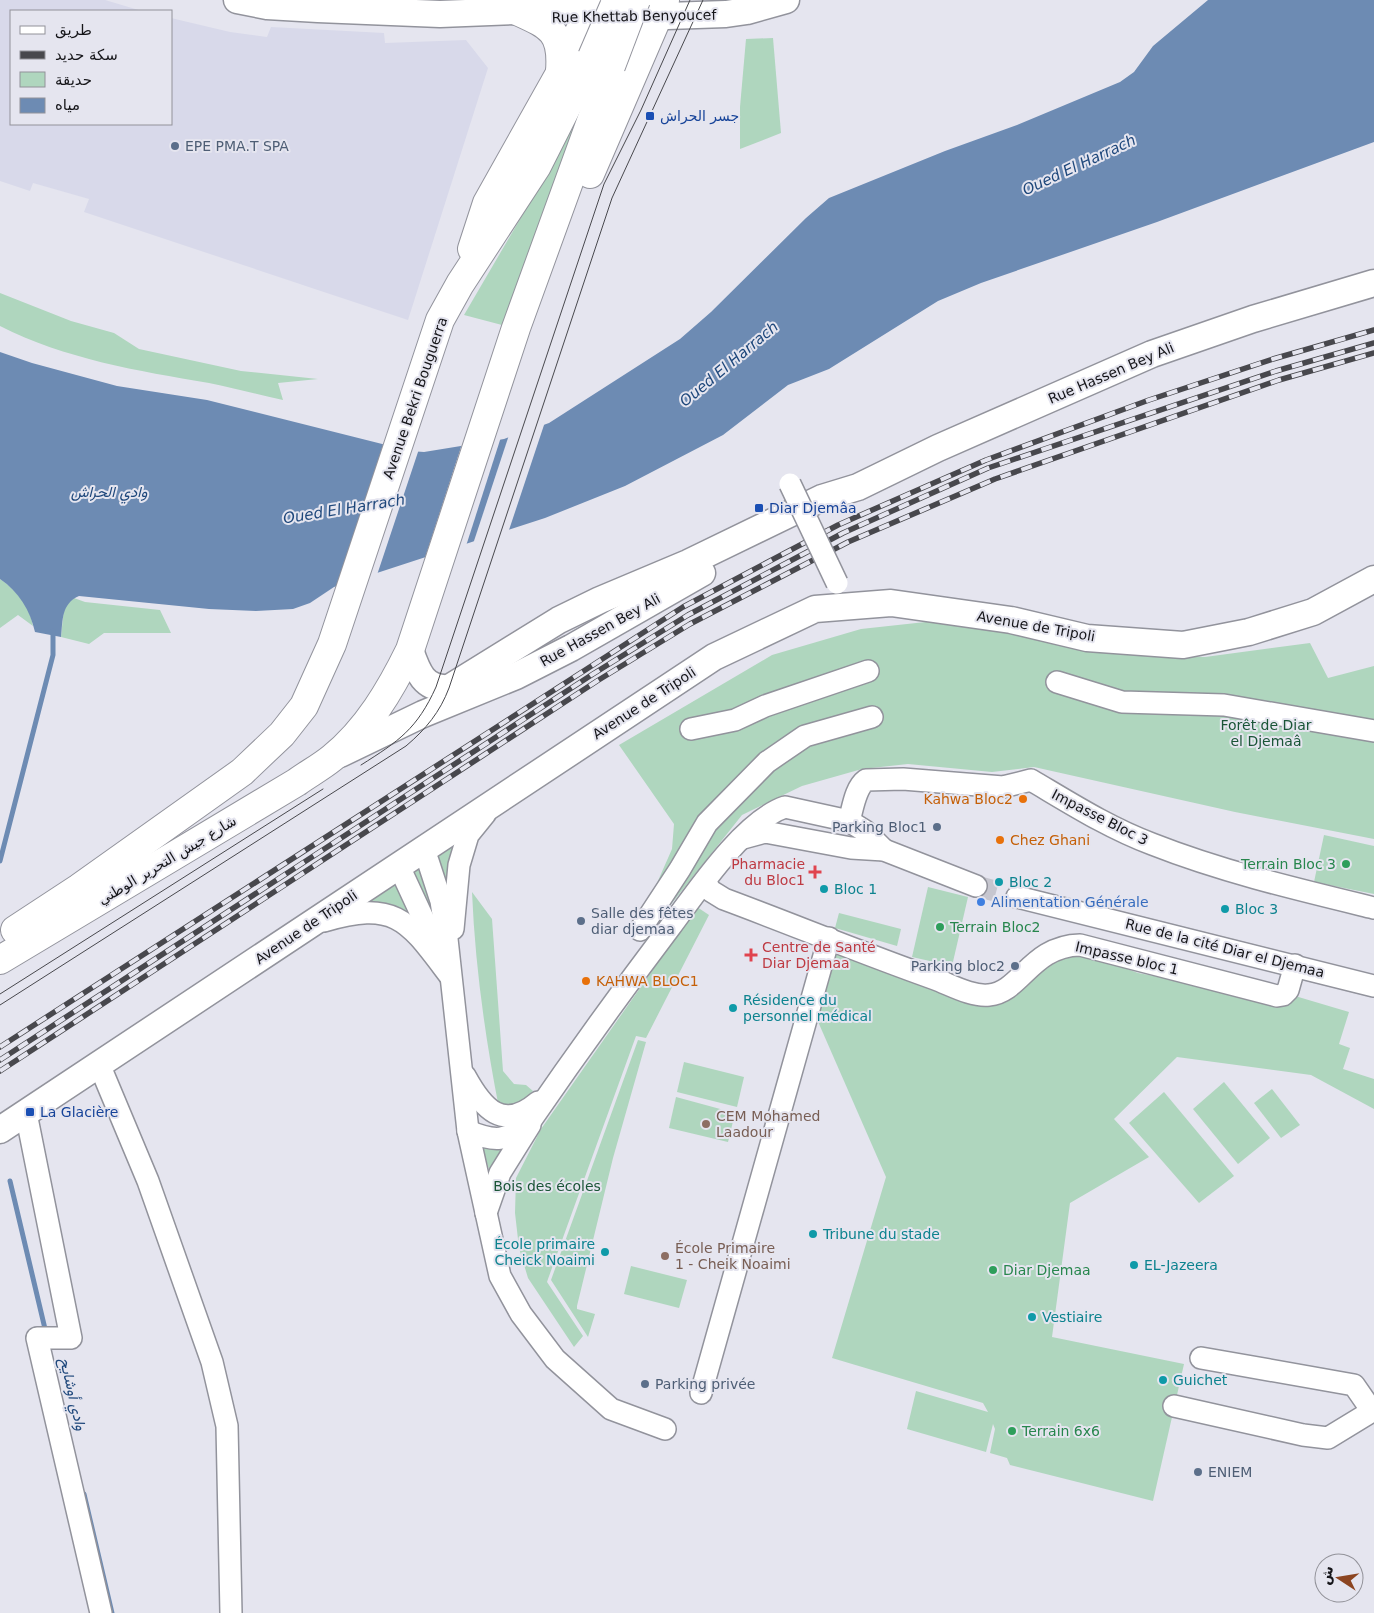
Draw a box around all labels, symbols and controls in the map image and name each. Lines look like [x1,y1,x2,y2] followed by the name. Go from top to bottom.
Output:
[552,7,718,25] street label: Rue Khettab Benyoucef
[10,10,172,125] legend
[55,21,92,39] text: طريق
[55,46,118,64] text: سكة حديد
[55,71,92,89] text: حديقة
[55,96,80,114] text: مياه
[660,108,739,125] place label: جسر الحراش
[644,110,656,122] marker: جسر الحراش
[1019,131,1139,199] water label: Oued El Harrach
[185,138,289,154] place label: EPE PMA.T SPA
[169,140,181,152] marker: EPE PMA.T SPA
[380,315,450,481] street label: Avenue Bekri Bouguerra
[676,318,782,410] water label: Oued El Harrach
[1046,339,1176,407] street label: Rue Hassen Bey Ali
[71,483,148,504] water label: وادي الحراش
[282,490,406,528] water label: Oued El Harrach
[769,500,857,516] place label: Diar Djemâa
[753,502,765,514] marker: Diar Djemâa
[537,590,663,670] street label: Rue Hassen Bey Ali
[976,608,1096,644] street label: Avenue de Tripoli
[589,664,699,742] street label: Avenue de Tripoli
[1220,717,1312,749] park label: Forêt de Diar el Djemaâ
[1049,786,1151,848] street label: Impasse Bloc 3
[923,791,1013,807] place label: Kahwa Bloc2
[1017,793,1029,805] marker: Kahwa Bloc2
[95,812,240,908] street label: شارع جيش التحرير الوطني
[832,819,927,835] place label: Parking Bloc1
[931,821,943,833] marker: Parking Bloc1
[1010,832,1090,848] place label: Chez Ghani
[994,834,1006,846] marker: Chez Ghani
[731,856,805,888] place label: Pharmacie du Bloc1
[1240,856,1336,872] place label: Terrain Bloc 3
[1340,858,1352,870] marker: Terrain Bloc 3
[809,866,821,878] marker: Pharmacie du Bloc1
[1009,874,1052,890] place label: Bloc 2
[993,876,1005,888] marker: Bloc 2
[834,881,877,897] place label: Bloc 1
[818,883,830,895] marker: Bloc 1
[252,887,360,967] street label: Avenue de Tripoli
[991,894,1149,910] place label: Alimentation Générale
[975,896,987,908] marker: Alimentation Générale
[1235,901,1278,917] place label: Bloc 3
[1219,903,1231,915] marker: Bloc 3
[591,905,694,937] place label: Salle des fêtes diar djemaa
[575,915,587,927] marker: Salle des fêtes diar djemaa
[1124,915,1326,981] street label: Rue de la cité Diar el Djemaa
[949,919,1041,935] place label: Terrain Bloc2
[934,921,946,933] marker: Terrain Bloc2
[1074,938,1180,978] street label: Impasse bloc 1
[762,939,876,971] place label: Centre de Santé Diar Djemaa
[744,948,758,962] marker: Centre de Santé Diar Djemaa
[911,958,1005,974] place label: Parking bloc2
[1009,960,1021,972] marker: Parking bloc2
[596,973,699,989] place label: KAHWA BLOC1
[580,975,592,987] marker: KAHWA BLOC1
[743,992,872,1024] place label: Résidence du personnel médical
[727,1002,739,1014] marker: Résidence du personnel médical
[40,1104,118,1120] place label: La Glacière
[24,1106,36,1118] marker: La Glacière
[716,1108,820,1140] place label: CEM Mohamed Laadour
[700,1118,712,1130] marker: CEM Mohamed Laadour
[493,1178,601,1194] park label: Bois des écoles
[822,1226,940,1242] place label: Tribune du stade
[807,1228,819,1240] marker: Tribune du stade
[494,1236,595,1268] place label: École primaire Cheick Noaimi
[675,1240,791,1272] place label: École Primaire 1 - Cheik Noaimi
[599,1246,611,1258] marker: École primaire Cheick Noaimi
[659,1250,671,1262] marker: École Primaire 1 - Cheik Noaimi
[1144,1257,1218,1273] place label: EL-Jazeera
[1128,1259,1140,1271] marker: EL-Jazeera
[1003,1262,1091,1278] place label: Diar Djemaa
[987,1264,999,1276] marker: Diar Djemaa
[1042,1309,1102,1325] place label: Vestiaire
[1026,1311,1038,1323] marker: Vestiaire
[53,1356,90,1433] water label: وادي أوشايح
[1173,1372,1228,1388] place label: Guichet
[1157,1374,1169,1386] marker: Guichet
[655,1376,755,1392] place label: Parking privée
[639,1378,651,1390] marker: Parking privée
[1021,1423,1100,1439] place label: Terrain 6x6
[1006,1425,1018,1437] marker: Terrain 6x6
[1208,1464,1252,1480] place label: ENIEM
[1192,1466,1204,1478] marker: ENIEM
[1314,1553,1364,1603] north arrow
[1316,1564,1336,1586] text: ش

